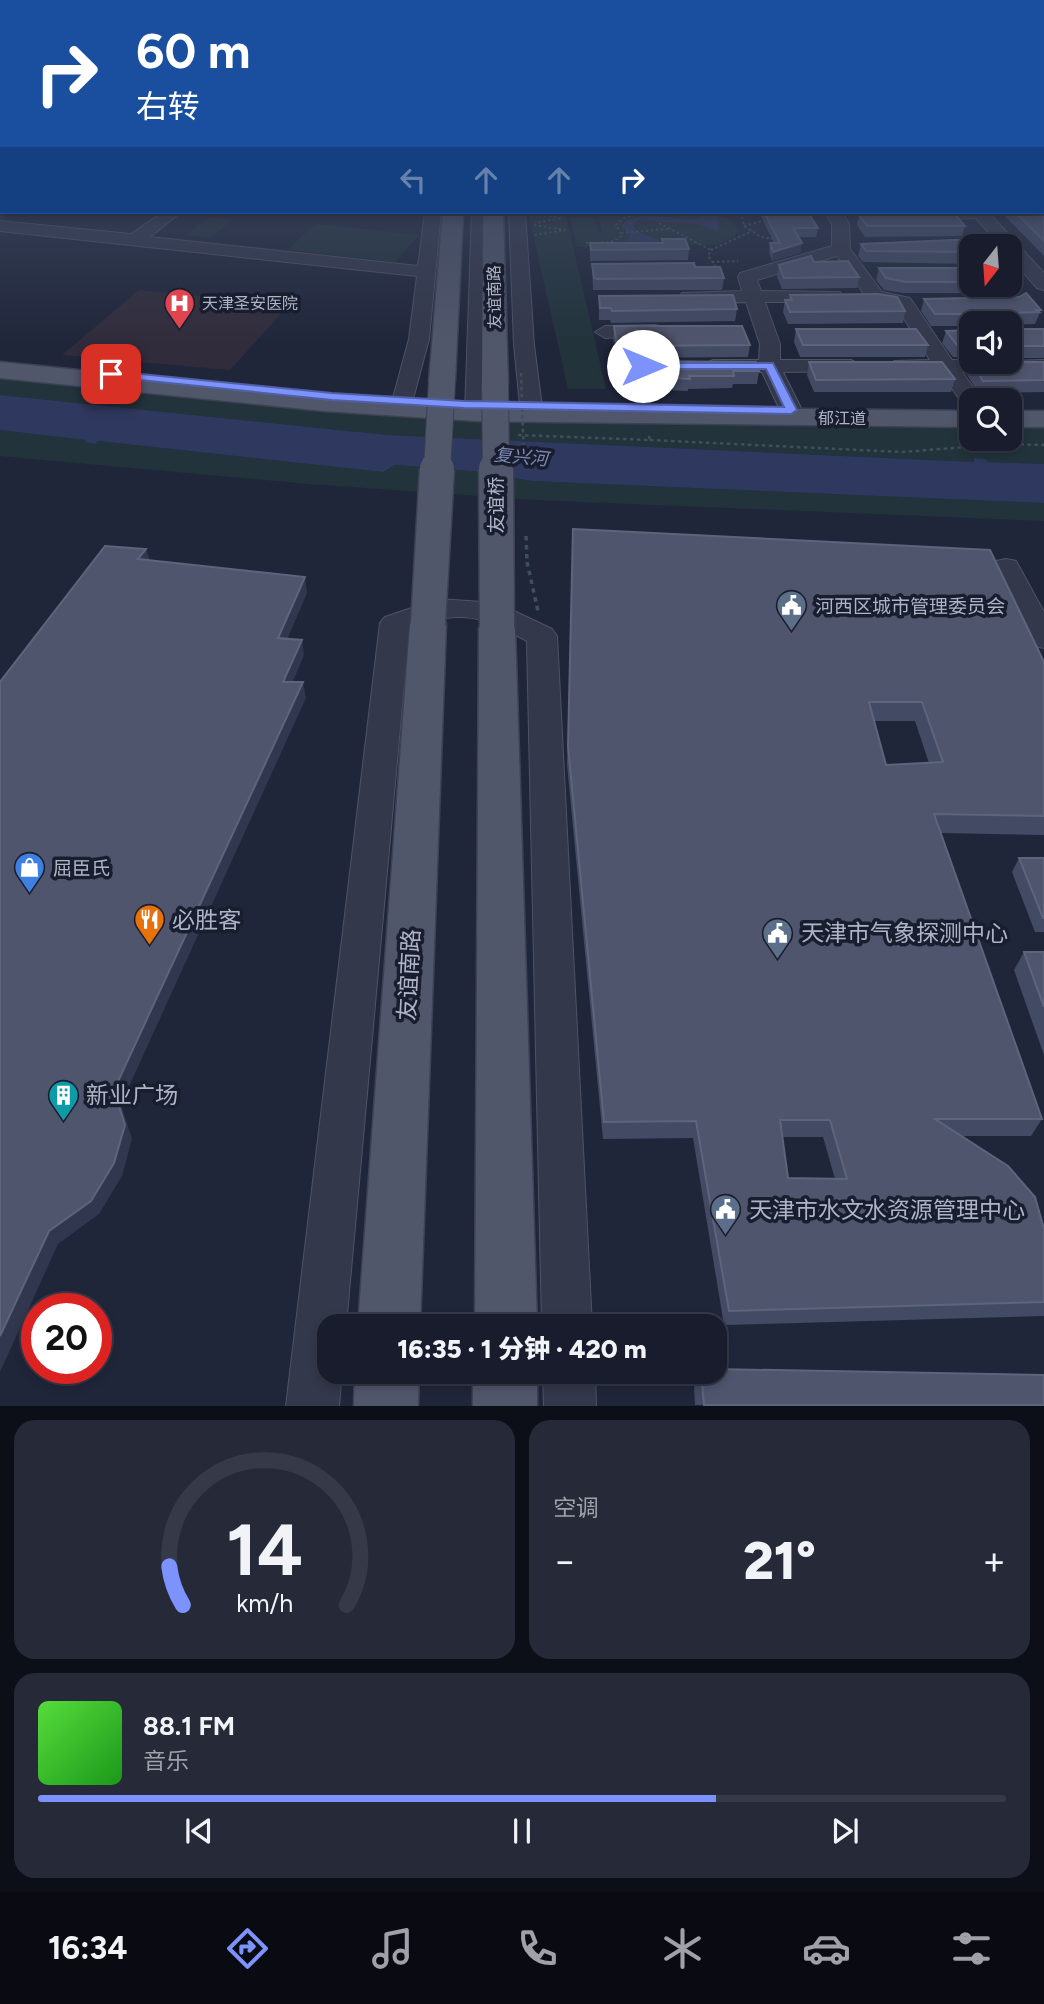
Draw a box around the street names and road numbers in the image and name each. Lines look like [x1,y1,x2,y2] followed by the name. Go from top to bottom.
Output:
[484,265,505,329] street label: 友谊南路
[818,409,866,428] street label: 郁江道
[485,476,508,534] street label: 友谊桥
[393,928,425,1022] street label: 友谊南路

